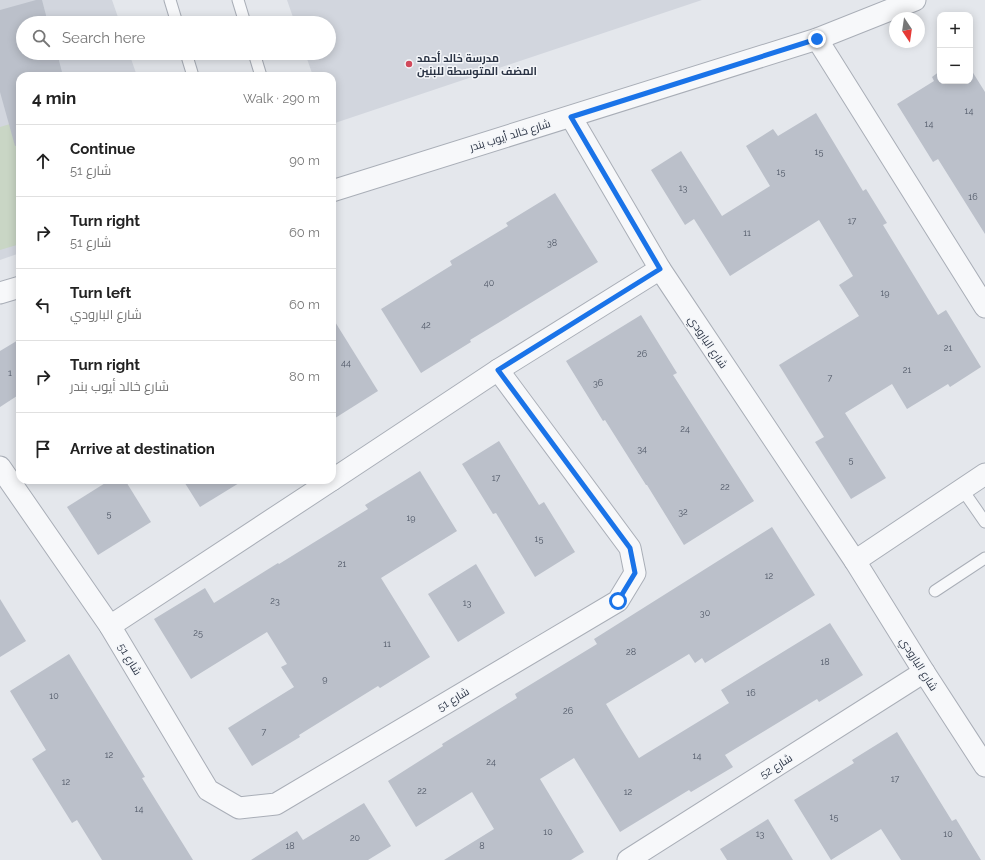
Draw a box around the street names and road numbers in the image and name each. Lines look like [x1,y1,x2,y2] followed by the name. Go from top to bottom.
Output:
[467,116,552,155] street label: شارع خالد أيوب بندر
[684,314,730,372] street label: شارع البارودي
[895,635,940,694] street label: شارع البارودي
[114,641,144,678] street label: شارع 51
[435,685,472,715] street label: شارع 51
[758,751,795,782] street label: شارع 52

